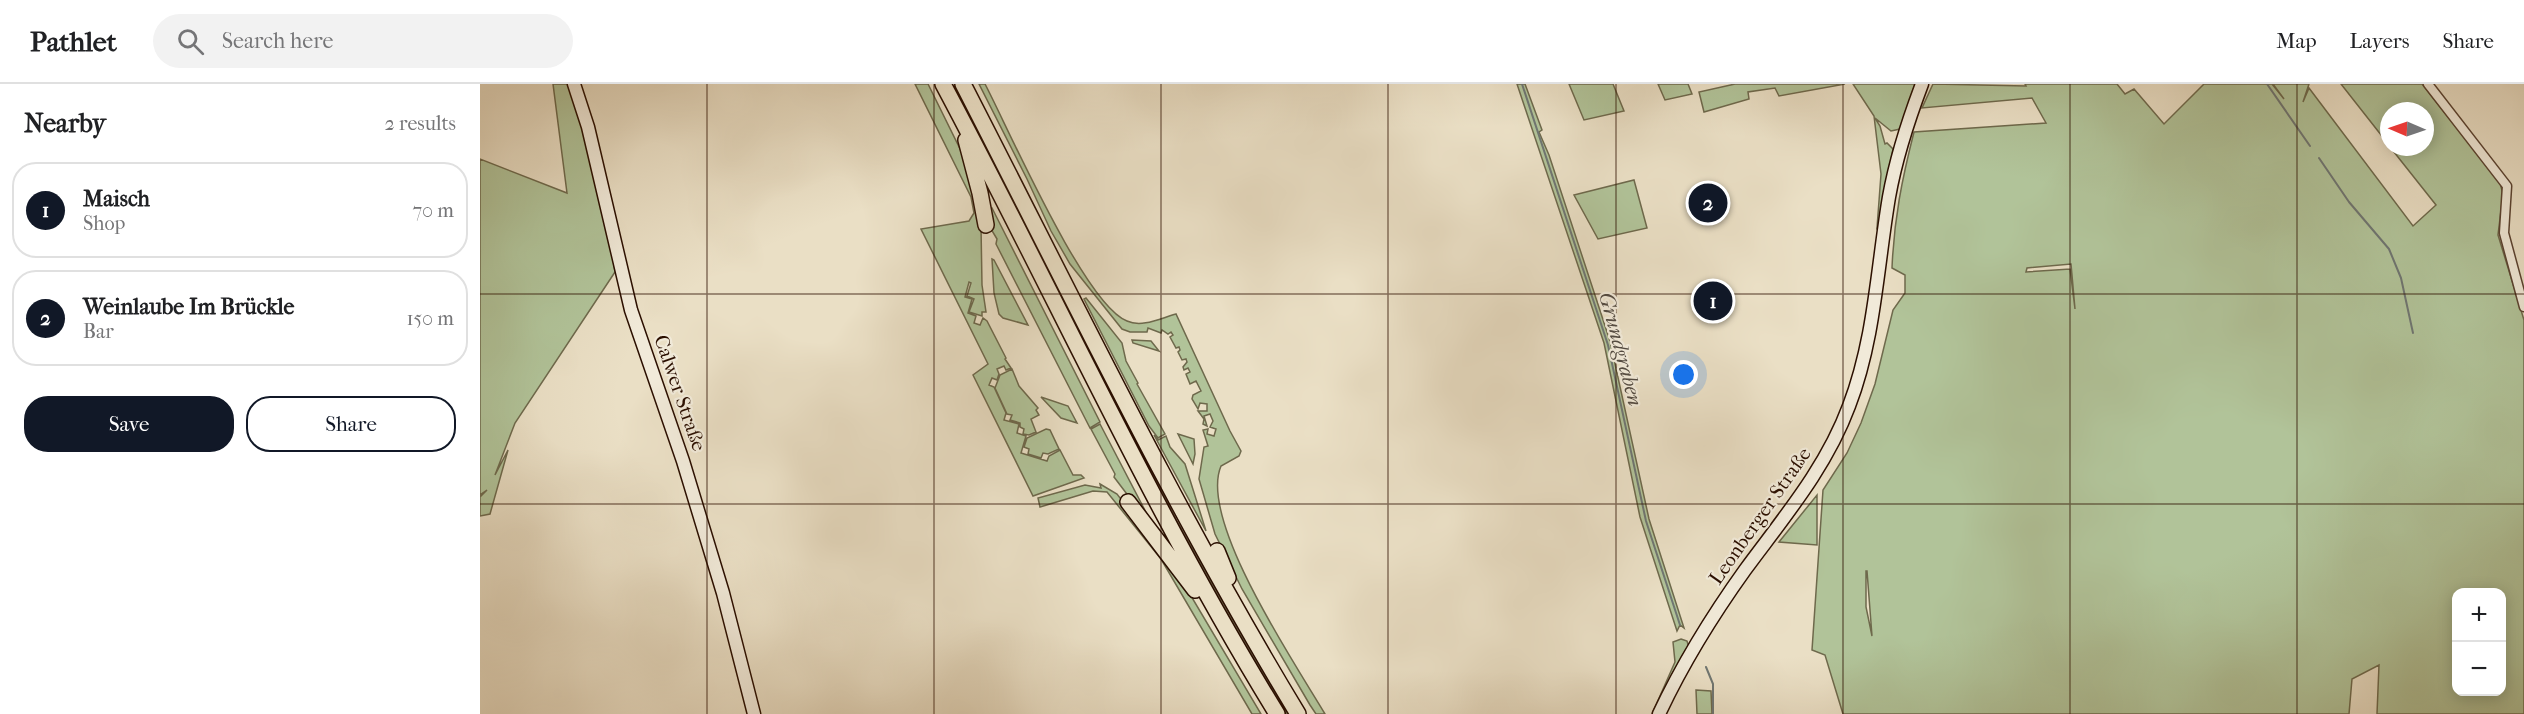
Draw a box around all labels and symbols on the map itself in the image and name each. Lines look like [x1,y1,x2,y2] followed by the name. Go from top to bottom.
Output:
[2380,102,2434,156] north arrow
[1688,180,1728,226] pin: 2
[1694,278,1732,324] pin: 1
[1594,289,1648,409] water label: Grundgraben
[649,332,711,454] street label: Calwer Straße
[1669,360,1698,389] your location
[1704,443,1816,589] street label: Leonberger Straße

